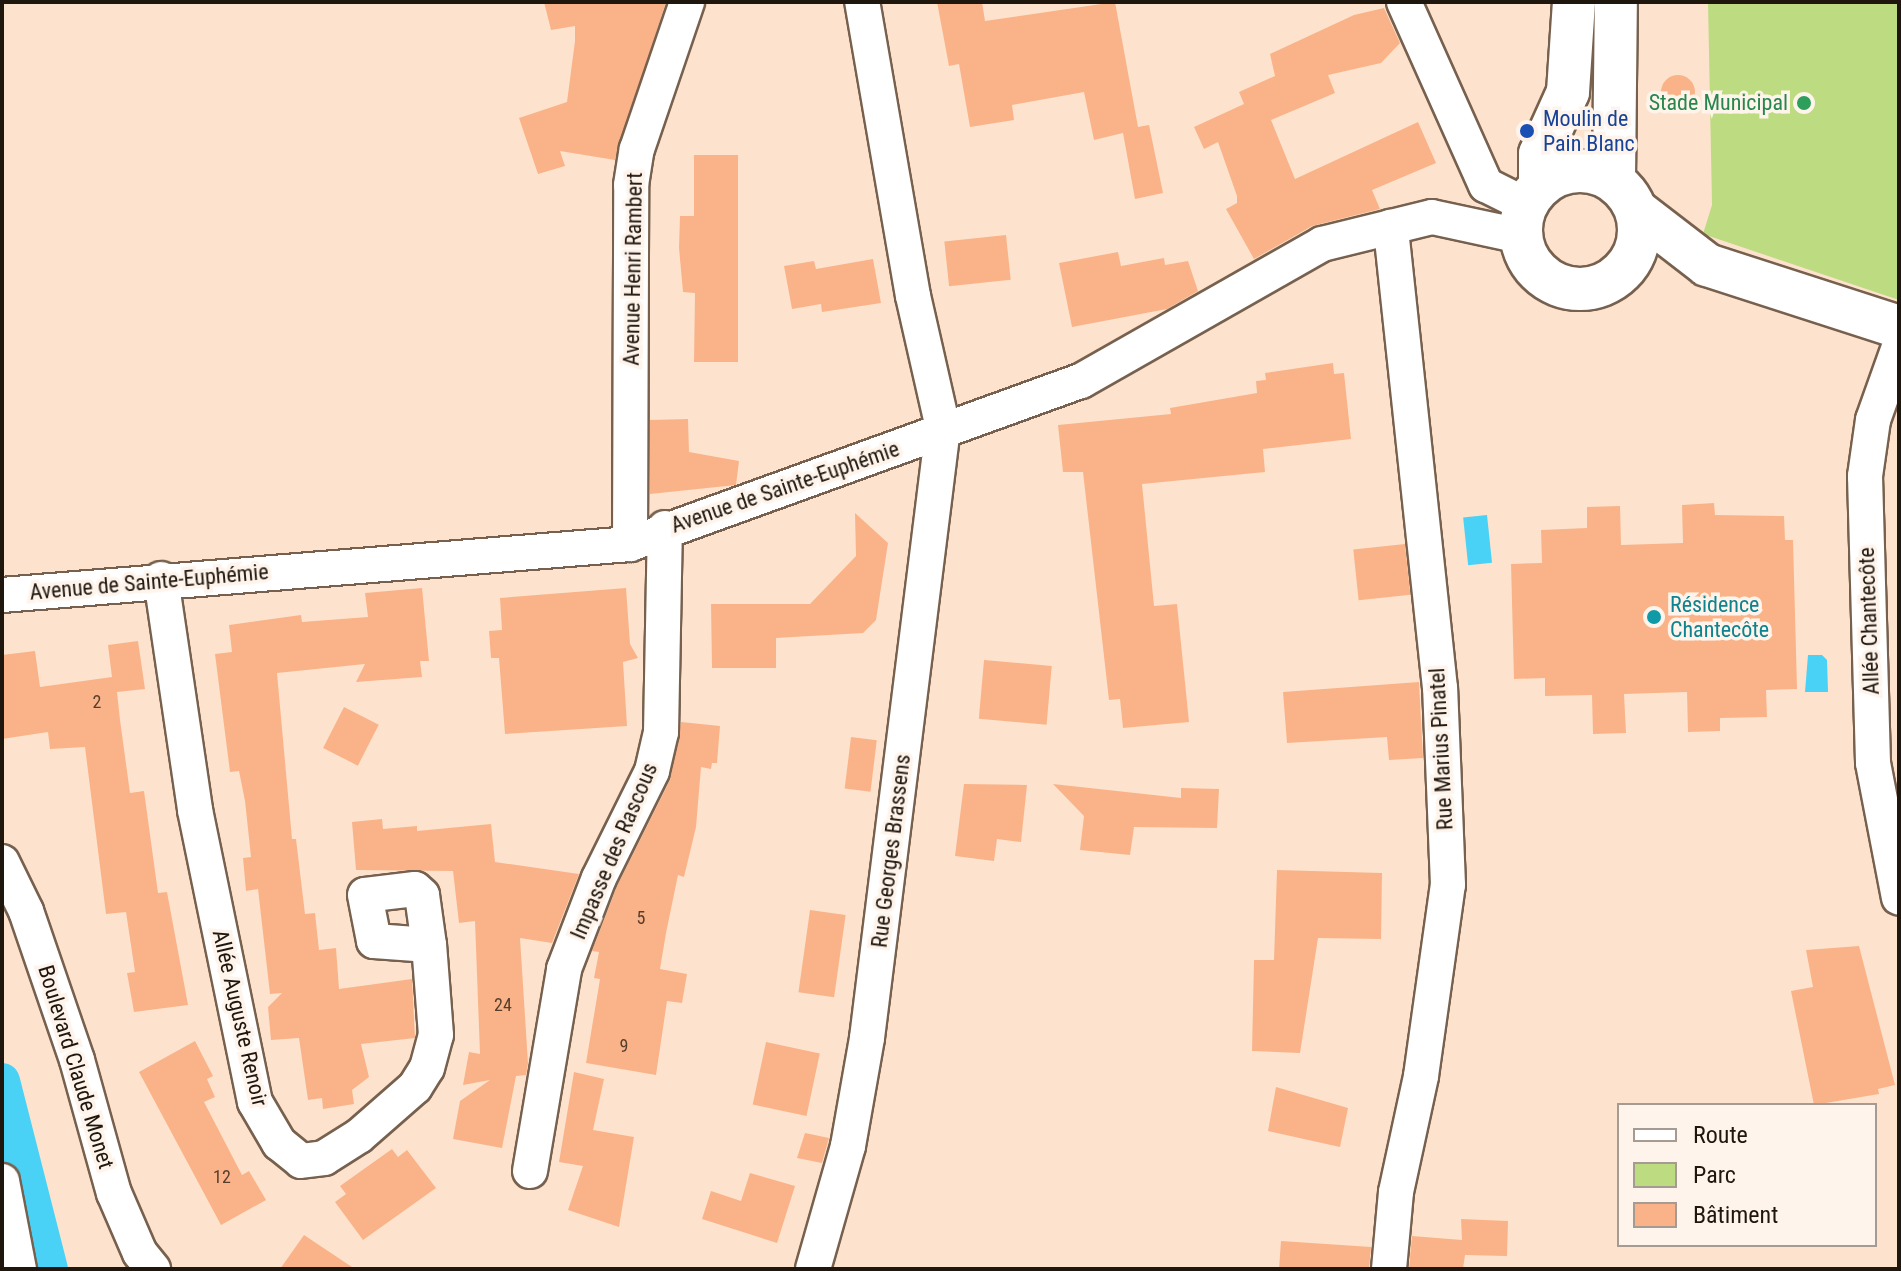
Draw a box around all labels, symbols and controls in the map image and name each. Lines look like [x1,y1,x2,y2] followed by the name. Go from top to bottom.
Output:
[1649,90,1788,116] place label: Stade Municipal
[1795,94,1813,112] marker: Stade Municipal
[1543,105,1635,156] place label: Moulin de Pain Blanc
[1518,122,1536,140] marker: Moulin de Pain Blanc
[618,172,648,366] street label: Avenue Henri Rambert
[667,436,903,538] street label: Avenue de Sainte-Euphémie
[1853,547,1885,695] street label: Allée Chantecôte
[28,558,270,606] street label: Avenue de Sainte-Euphémie
[1670,591,1769,642] place label: Résidence Chantecôte
[1645,608,1663,626] marker: Résidence Chantecôte
[1424,667,1458,831] street label: Rue Marius Pinatel
[93,691,101,713] house number: 2
[866,753,916,949] street label: Rue Georges Brassens
[565,759,663,943] street label: Impasse des Rascous
[637,907,645,929] house number: 5
[207,927,273,1109] street label: Allée Auguste Renoir
[32,962,120,1172] street label: Boulevard Claude Monet
[494,994,512,1016] house number: 24
[620,1035,628,1057] house number: 9
[1617,1103,1877,1247] legend
[1693,1121,1748,1149] text: Route
[1693,1161,1736,1189] text: Parc
[213,1166,231,1188] house number: 12
[1693,1201,1778,1229] text: Bâtiment

